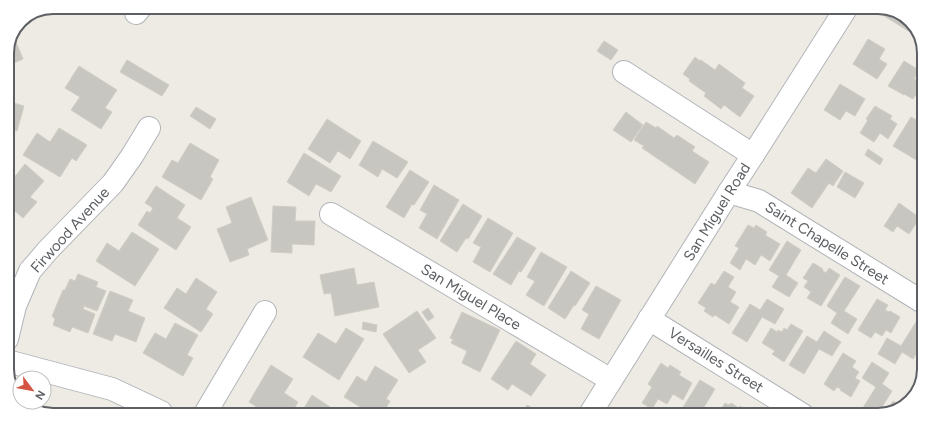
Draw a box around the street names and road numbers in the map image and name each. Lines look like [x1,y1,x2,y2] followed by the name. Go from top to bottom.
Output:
[680,160,754,264] street label: San Miguel Road
[27,184,113,276] street label: Firwood Avenue
[762,198,892,289] street label: Saint Chapelle Street
[418,260,524,334] street label: San Miguel Place
[665,324,767,397] street label: Versailles Street

